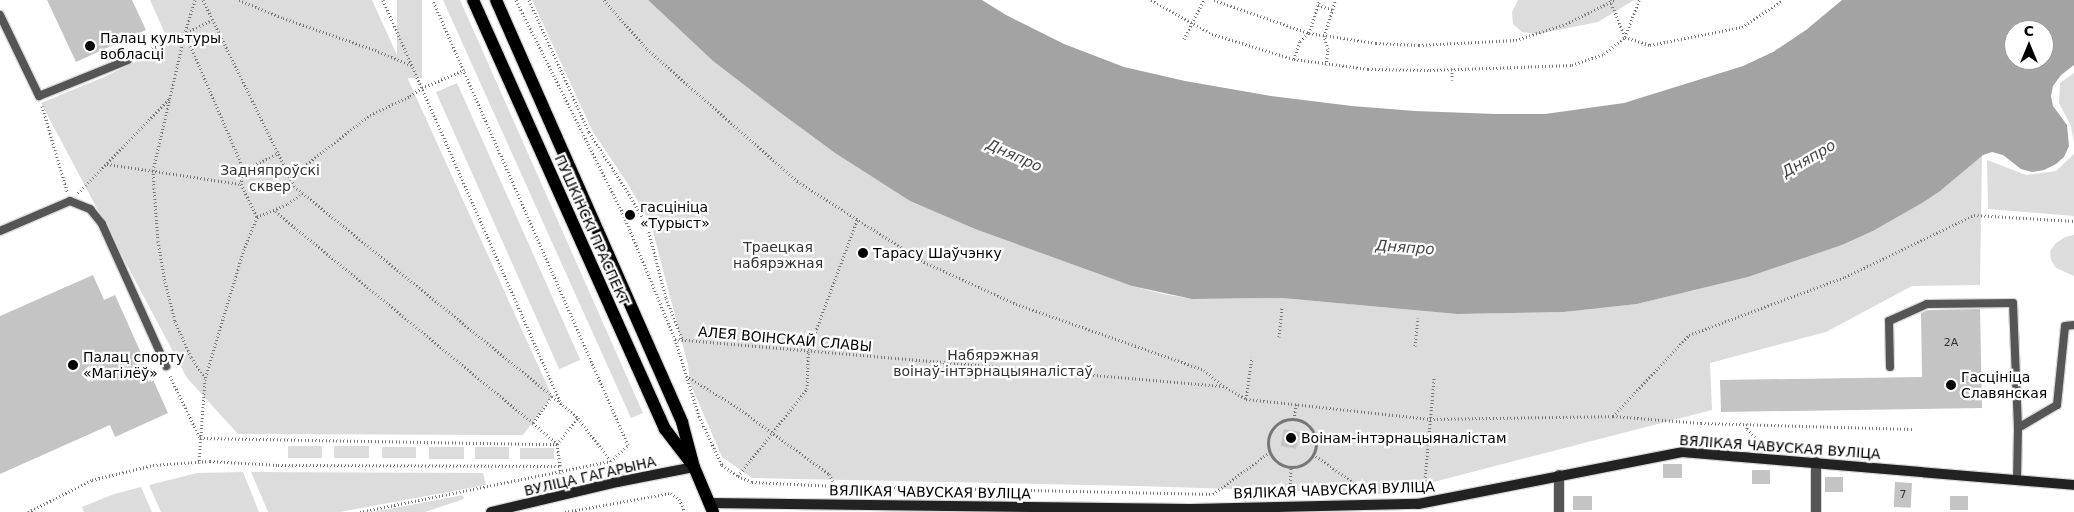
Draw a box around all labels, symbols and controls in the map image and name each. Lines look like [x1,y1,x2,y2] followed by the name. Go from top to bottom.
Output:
[2004,20,2054,70] north arrow
[2024,23,2034,39] text: С
[100,30,221,62] place label: Палац культуры вобласці
[84,40,96,52] marker: Палац культуры вобласці
[983,136,1045,176] water label: Дняпро
[1779,136,1839,182] water label: Дняпро
[551,152,633,308] street label: ПУШКІНСКІ ПРАСПЕКТ
[220,162,320,194] park label: Задняпроўскі сквер
[640,199,710,232] place label: гасцініца «Турыст»
[624,209,636,221] marker: гасцініца «Турыст»
[1375,237,1435,259] water label: Дняпро
[733,239,823,272] park label: Траецкая набярэжная
[873,245,1002,261] place label: Тарасу Шаўчэнку
[857,247,869,259] marker: Тарасу Шаўчэнку
[697,323,873,355] street label: АЛЕЯ ВОІНСКАЙ СЛАВЫ
[1944,336,1958,350] house number: 2А
[893,347,1093,380] park label: Набярэжная воінаў-інтэрнацыяналістаў
[83,349,184,382] place label: Палац спорту «Магілёў»
[67,359,79,371] marker: Палац спорту «Магілёў»
[1961,369,2047,402] place label: Гасцініца Славянская
[1945,379,1957,391] marker: Гасцініца Славянская
[1301,430,1506,446] place label: Воінам-інтэрнацыяналістам
[1285,432,1297,444] marker: Воінам-інтэрнацыяналістам
[1679,432,1881,462] street label: ВЯЛІКАЯ ЧАВУСКАЯ ВУЛІЦА
[522,453,658,499] street label: ВУЛІЦА ГАГАРЫНА
[1233,478,1435,502] street label: ВЯЛІКАЯ ЧАВУСКАЯ ВУЛІЦА
[829,482,1031,502] street label: ВЯЛІКАЯ ЧАВУСКАЯ ВУЛІЦА
[1900,488,1906,502] house number: 7

